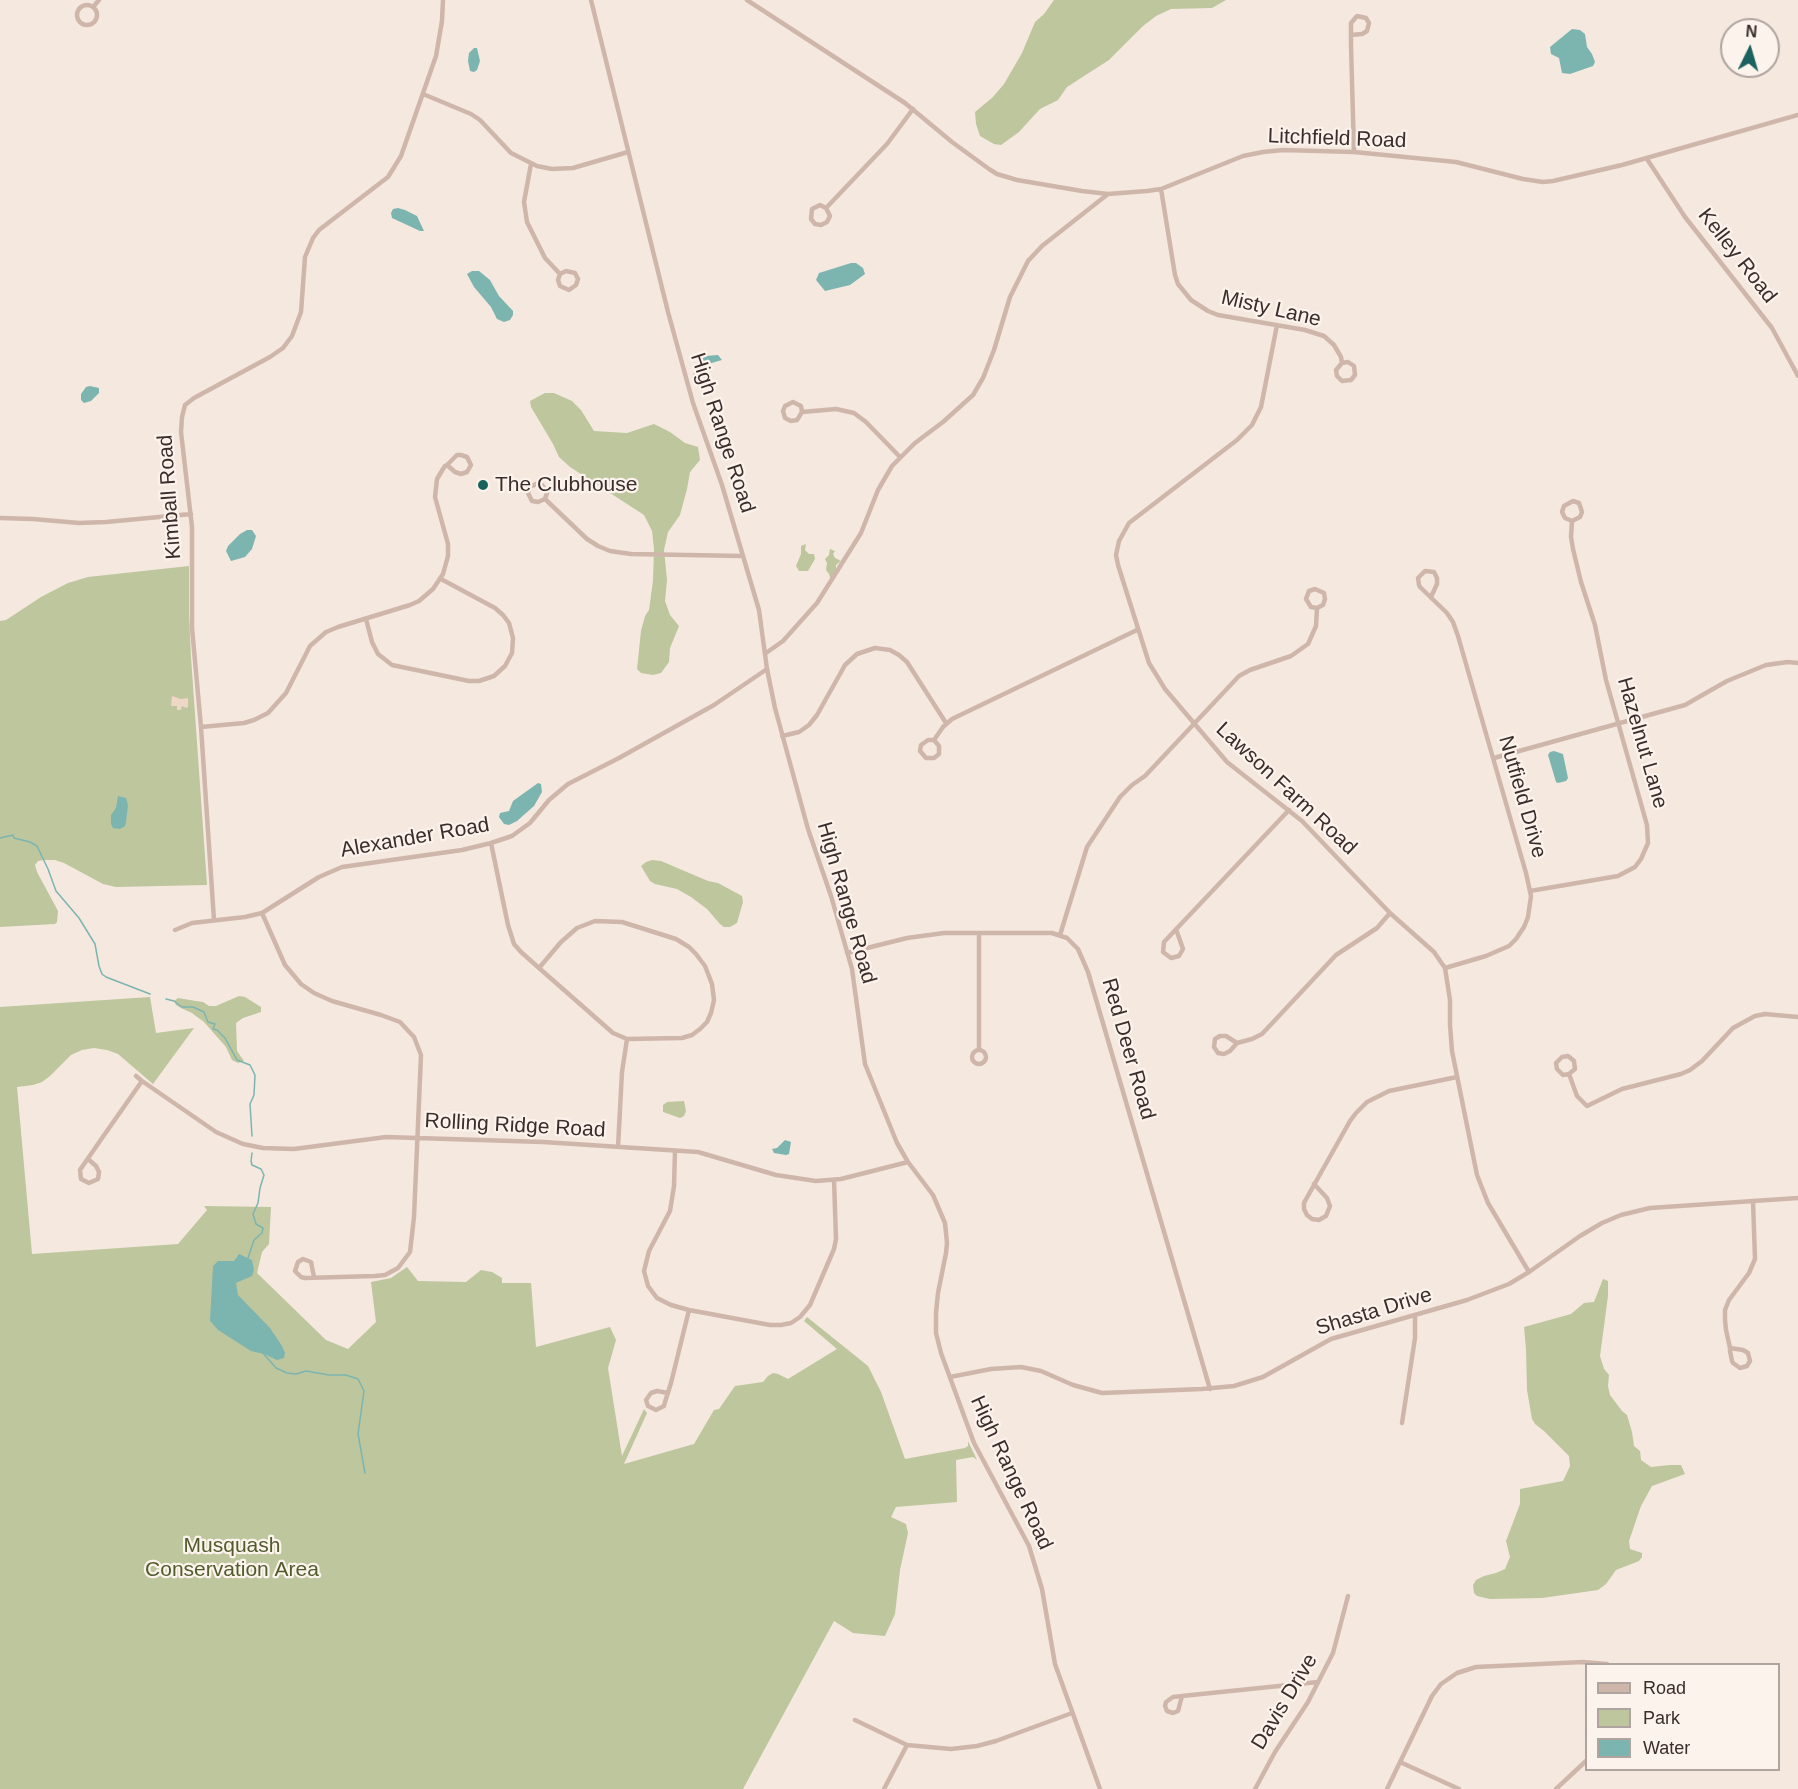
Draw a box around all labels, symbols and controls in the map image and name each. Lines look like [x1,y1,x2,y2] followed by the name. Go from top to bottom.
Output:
[1720,18,1780,78] north arrow
[1745,23,1758,41] text: N
[1267,124,1407,154] street label: Litchfield Road
[1692,204,1782,308] street label: Kelley Road
[1219,285,1323,333] street label: Misty Lane
[684,350,760,516] street label: High Range Road
[153,434,187,560] street label: Kimball Road
[495,472,637,498] place label: The Clubhouse
[476,478,490,492] marker: The Clubhouse
[1611,674,1673,812] street label: Hazelnut Lane
[1210,717,1362,861] street label: Lawson Farm Road
[1493,733,1551,861] street label: Nutfield Drive
[339,813,491,863] street label: Alexander Road
[811,819,881,987] street label: High Range Road
[1096,975,1160,1123] street label: Red Deer Road
[424,1109,606,1143] street label: Rolling Ridge Road
[1313,1282,1435,1342] street label: Shasta Drive
[964,1392,1058,1554] street label: High Range Road
[145,1533,319,1583] park label: Musquash Conservation Area
[1247,1650,1323,1754] street label: Davis Drive
[1585,1663,1780,1771] legend
[1643,1678,1686,1698] text: Road
[1643,1708,1680,1728] text: Park
[1643,1738,1690,1758] text: Water

